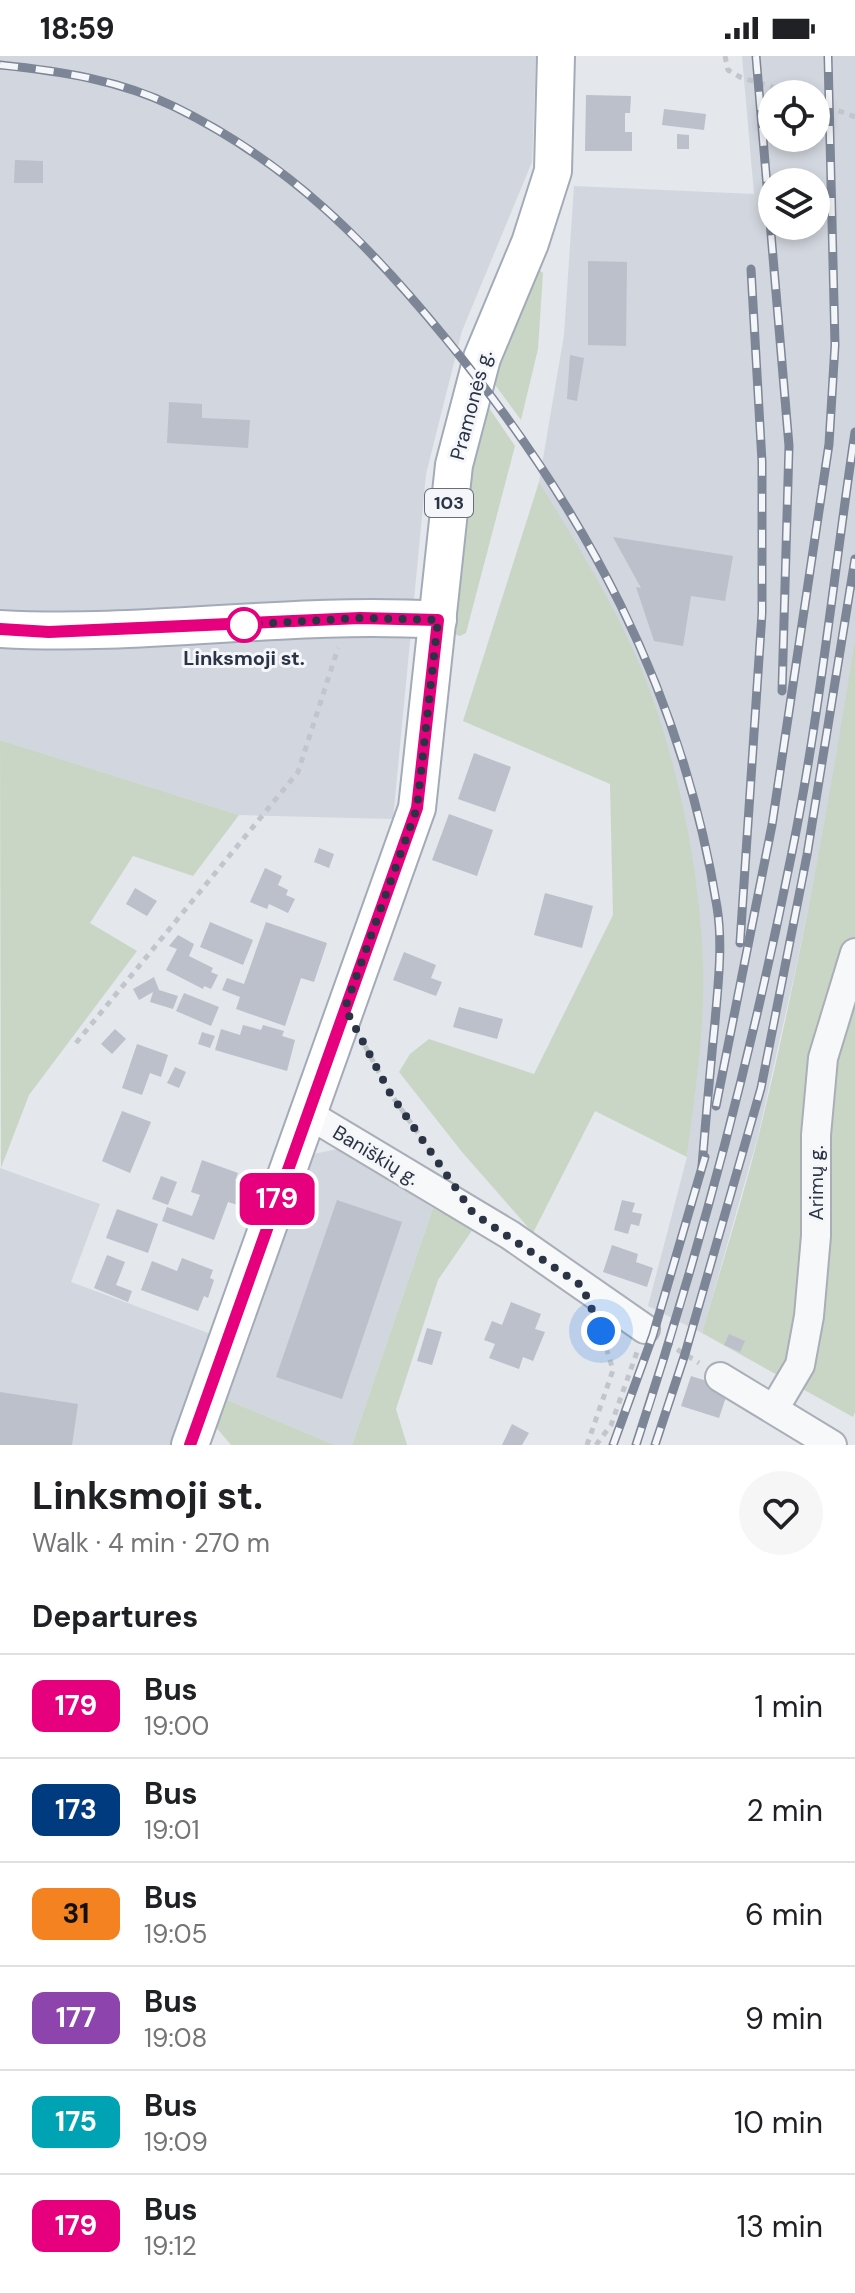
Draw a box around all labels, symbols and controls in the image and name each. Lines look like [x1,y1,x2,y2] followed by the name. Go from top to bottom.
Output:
[40,9,115,48] text: 18:59
[758,80,830,240] map controls
[758,80,830,152] button: locate
[758,168,830,240] button: layers
[444,347,498,463] street label: Pramonės g.
[425,489,473,517] road number: 103
[227,608,261,642] marker: Linksmoji st.
[183,645,305,671] place label: Linksmoji st.
[328,1119,424,1191] street label: Baniškių g.
[803,1145,829,1221] street label: Arimų g.
[231,1173,323,1225] line badge: 179
[256,1180,298,1217] text: 179
[581,1311,621,1351] your location
[32,1471,263,1521] text: Linksmoji st.
[739,1471,823,1555] button: heart
[32,1526,270,1560] text: Walk · 4 min · 270 m
[32,1597,198,1636] text: Departures
[144,1670,198,1709] text: Bus
[55,1687,97,1724] text: 179
[755,1687,823,1726] text: 1 min
[144,1709,209,1743] text: 19:00
[144,1774,198,1813] text: Bus
[55,1791,97,1828] text: 173
[747,1791,823,1830] text: 2 min
[144,1813,200,1847] text: 19:01
[144,1878,198,1917] text: Bus
[63,1895,89,1932] text: 31
[745,1895,823,1934] text: 6 min
[144,1917,207,1951] text: 19:05
[144,1982,198,2021] text: Bus
[56,1999,96,2036] text: 177
[745,1999,823,2038] text: 9 min
[144,2021,207,2055] text: 19:08
[144,2086,198,2125] text: Bus
[55,2103,97,2140] text: 175
[734,2103,823,2142] text: 10 min
[144,2125,208,2159] text: 19:09
[144,2190,198,2229] text: Bus
[55,2207,97,2244] text: 179
[737,2207,823,2246] text: 13 min
[144,2229,197,2263] text: 19:12

